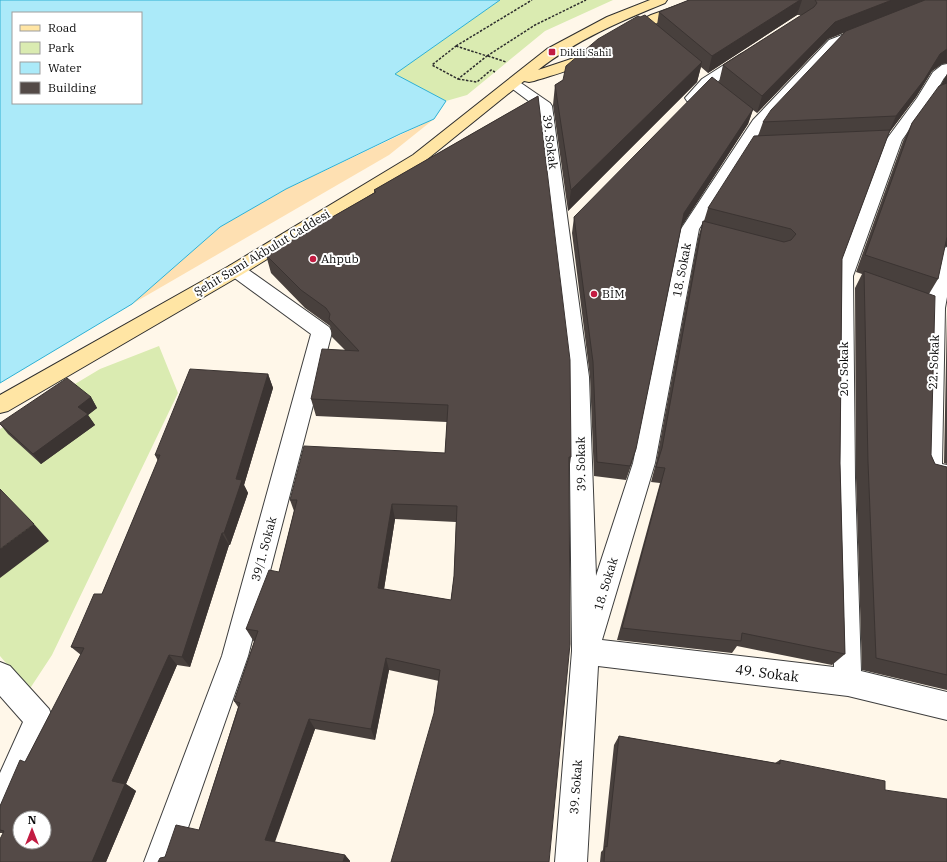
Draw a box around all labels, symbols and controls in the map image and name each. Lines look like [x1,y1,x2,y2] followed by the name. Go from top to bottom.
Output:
[12,12,142,104] legend
[48,20,77,35] text: Road
[48,40,74,55] text: Park
[560,46,611,59] place label: Dikili Sahil
[547,47,557,57] marker: Dikili Sahil
[48,60,82,75] text: Water
[48,80,96,95] text: Building
[540,114,561,170] street label: 39. Sokak
[191,206,333,299] street label: Şehit Sami Akbulut Caddesi
[669,242,694,298] street label: 18. Sokak
[321,251,359,266] place label: Ahpub
[308,254,318,264] marker: Ahpub
[602,286,625,301] place label: BİM
[589,289,599,299] marker: BİM
[925,334,942,390] street label: 22. Sokak
[836,342,851,396] street label: 20. Sokak
[573,436,588,492] street label: 39. Sokak
[248,515,279,583] street label: 39/1. Sokak
[590,555,621,612] street label: 18. Sokak
[734,660,801,686] street label: 49. Sokak
[566,759,585,815] street label: 39. Sokak
[12,810,52,850] north arrow
[28,813,37,827] text: N

